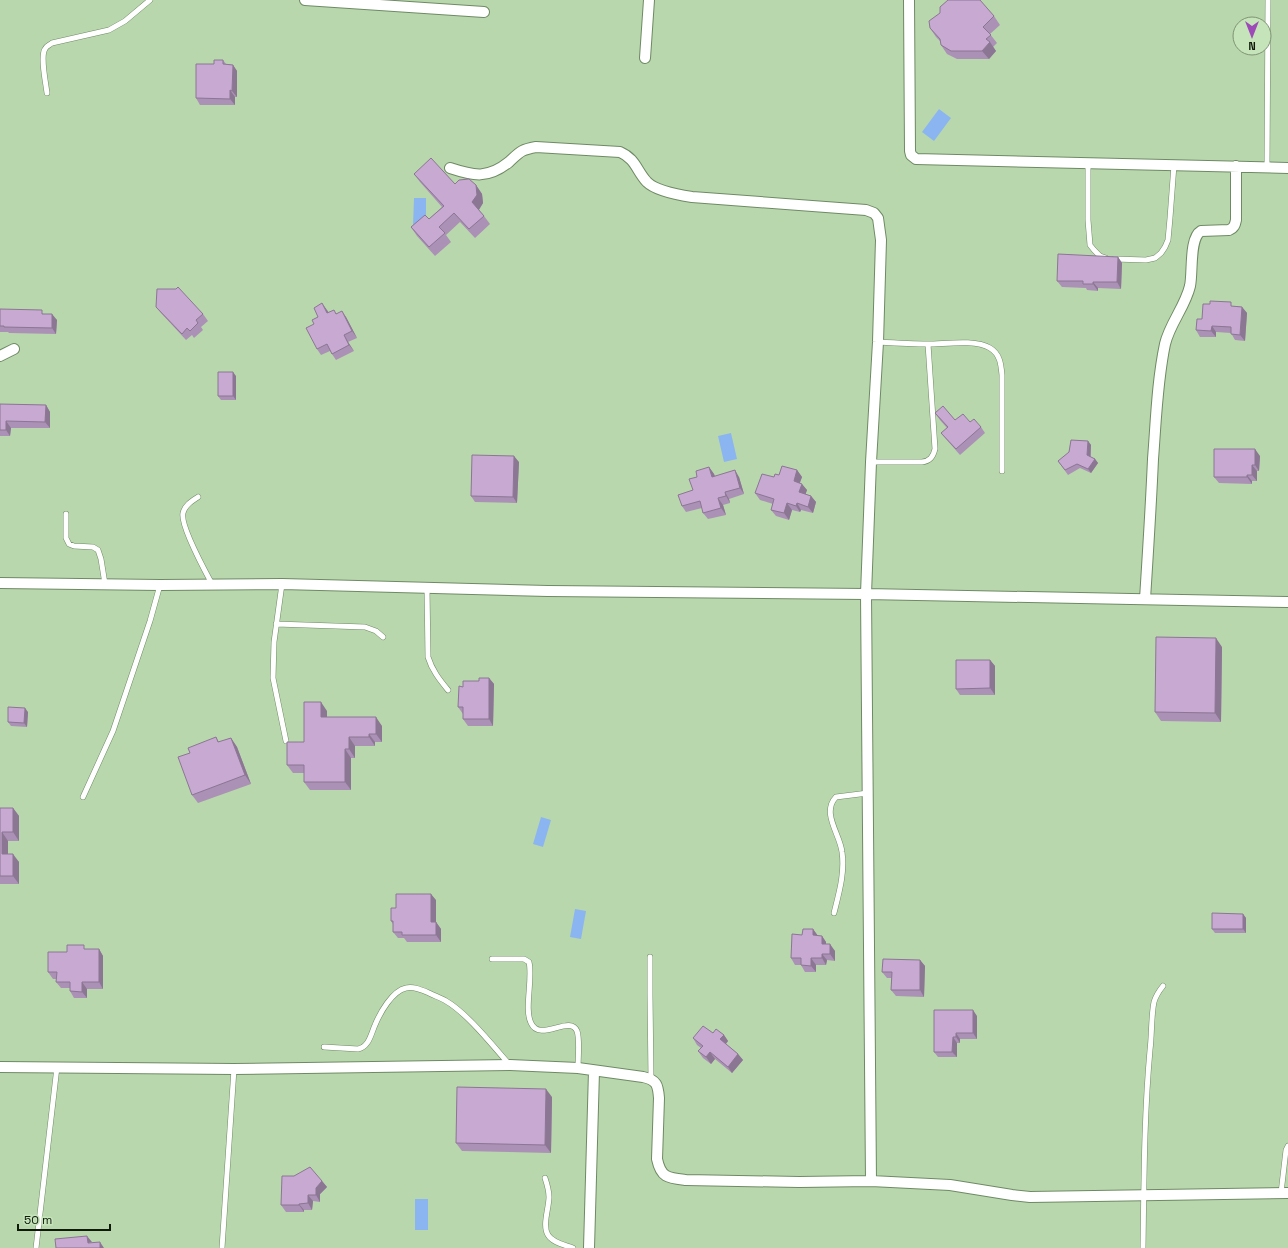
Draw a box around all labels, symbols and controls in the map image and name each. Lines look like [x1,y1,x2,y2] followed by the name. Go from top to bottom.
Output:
[1232,16,1272,56] north arrow
[1248,39,1256,53] text: N
[18,1206,110,1232] scale bar
[24,1212,52,1228] text: 50 m

